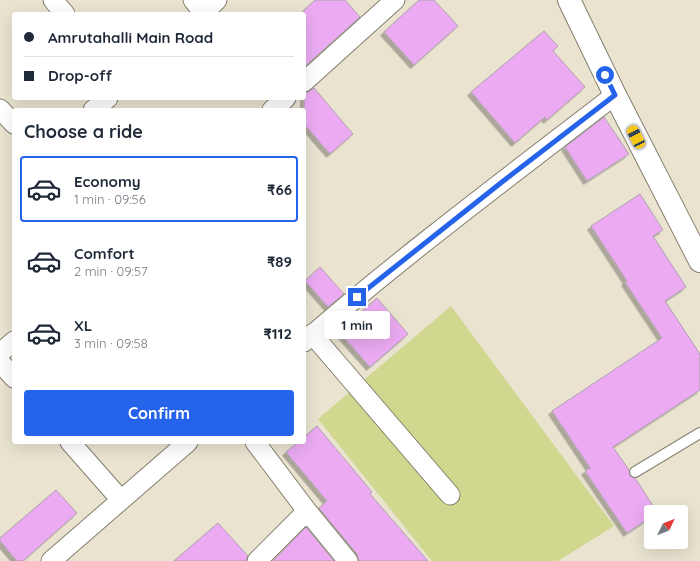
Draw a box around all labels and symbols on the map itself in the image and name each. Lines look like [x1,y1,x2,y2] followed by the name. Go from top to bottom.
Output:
[596,66,614,84] route start
[625,124,647,150] car
[348,288,366,306] route end
[324,311,390,339] callout: 1 min
[644,505,688,549] north arrow

